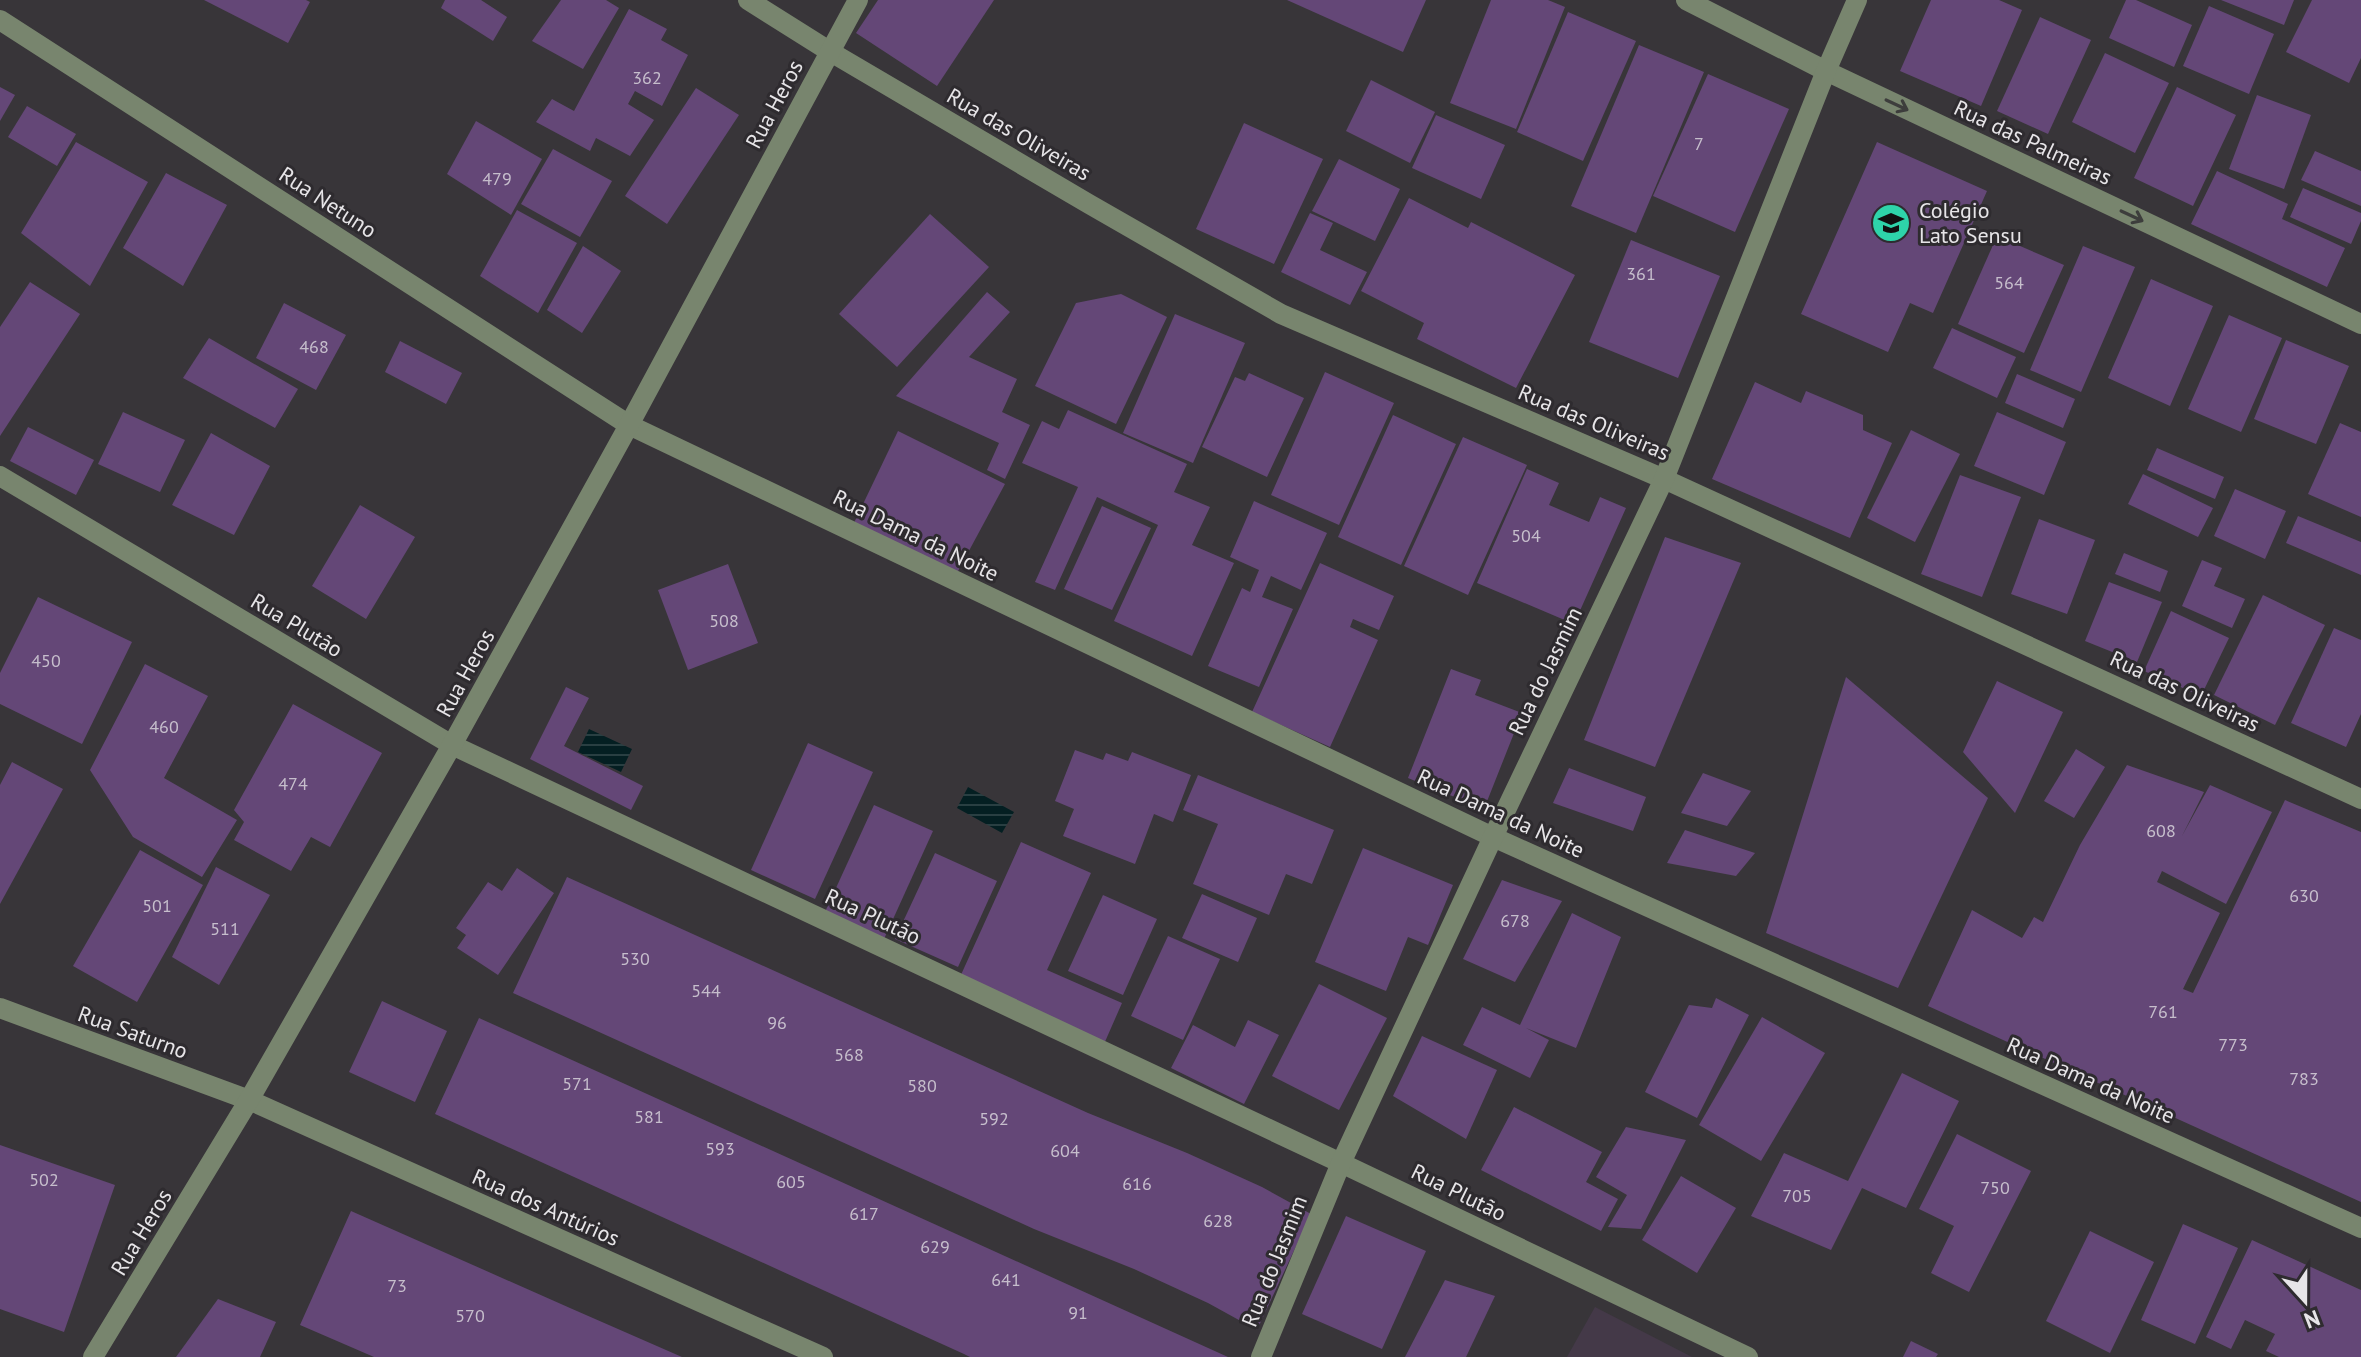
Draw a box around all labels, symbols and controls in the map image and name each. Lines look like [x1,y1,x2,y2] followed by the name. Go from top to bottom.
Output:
[739,55,809,153] street label: Rua Heros
[632,66,662,89] house number: 362
[942,81,1096,187] street label: Rua das Oliveiras
[1950,93,2116,191] street label: Rua das Palmeiras
[1884,98,1908,113] one-way arrow
[1694,132,1704,155] house number: 7
[274,160,382,244] street label: Rua Netuno
[482,167,512,190] house number: 479
[1919,196,2022,249] place label: Colégio Lato Sensu
[1870,202,1912,244] school or university icon: Colégio Lato Sensu
[2119,209,2143,224] one-way arrow
[1626,262,1656,285] house number: 361
[1994,271,2024,294] house number: 564
[299,335,329,358] house number: 468
[1514,377,1674,467] street label: Rua das Oliveiras
[829,483,1003,587] street label: Rua Dama da Noite
[1511,524,1541,547] house number: 504
[246,587,348,663] street label: Rua Plutão
[1502,602,1588,740] street label: Rua do Jasmim
[709,609,739,632] house number: 508
[429,624,501,722] street label: Rua Heros
[2106,644,2264,738] street label: Rua das Oliveiras
[31,649,61,672] house number: 450
[149,715,179,738] house number: 460
[1413,762,1589,864] street label: Rua Dama da Noite
[278,772,308,795] house number: 474
[2146,819,2176,842] house number: 608
[821,882,925,950] street label: Rua Plutão
[2289,884,2319,907] house number: 630
[142,894,172,917] house number: 501
[1500,909,1530,932] house number: 678
[210,917,240,940] house number: 511
[620,947,650,970] house number: 530
[691,979,721,1002] house number: 544
[74,999,192,1065] street label: Rua Saturno
[2148,1000,2178,1023] house number: 761
[767,1011,787,1034] house number: 96
[2003,1030,2179,1130] street label: Rua Dama da Noite
[2218,1033,2248,1056] house number: 773
[834,1043,864,1066] house number: 568
[2289,1067,2319,1090] house number: 783
[562,1072,592,1095] house number: 571
[907,1074,937,1097] house number: 580
[634,1105,664,1128] house number: 581
[979,1107,1009,1130] house number: 592
[705,1137,735,1160] house number: 593
[1050,1139,1080,1162] house number: 604
[1407,1157,1511,1227] street label: Rua Plutão
[468,1162,624,1252] street label: Rua dos Antúrios
[29,1168,59,1191] house number: 502
[776,1170,806,1193] house number: 605
[1122,1172,1152,1195] house number: 616
[1980,1176,2010,1199] house number: 750
[104,1184,178,1280] street label: Rua Heros
[1782,1184,1812,1207] house number: 705
[1235,1191,1313,1331] street label: Rua do Jasmim
[849,1202,879,1225] house number: 617
[1203,1209,1233,1232] house number: 628
[920,1235,950,1258] house number: 629
[2265,1261,2345,1341] north arrow
[991,1268,1021,1291] house number: 641
[387,1274,407,1297] house number: 73
[1068,1301,1088,1324] house number: 91
[455,1304,485,1327] house number: 570
[2300,1304,2324,1335] text: N

